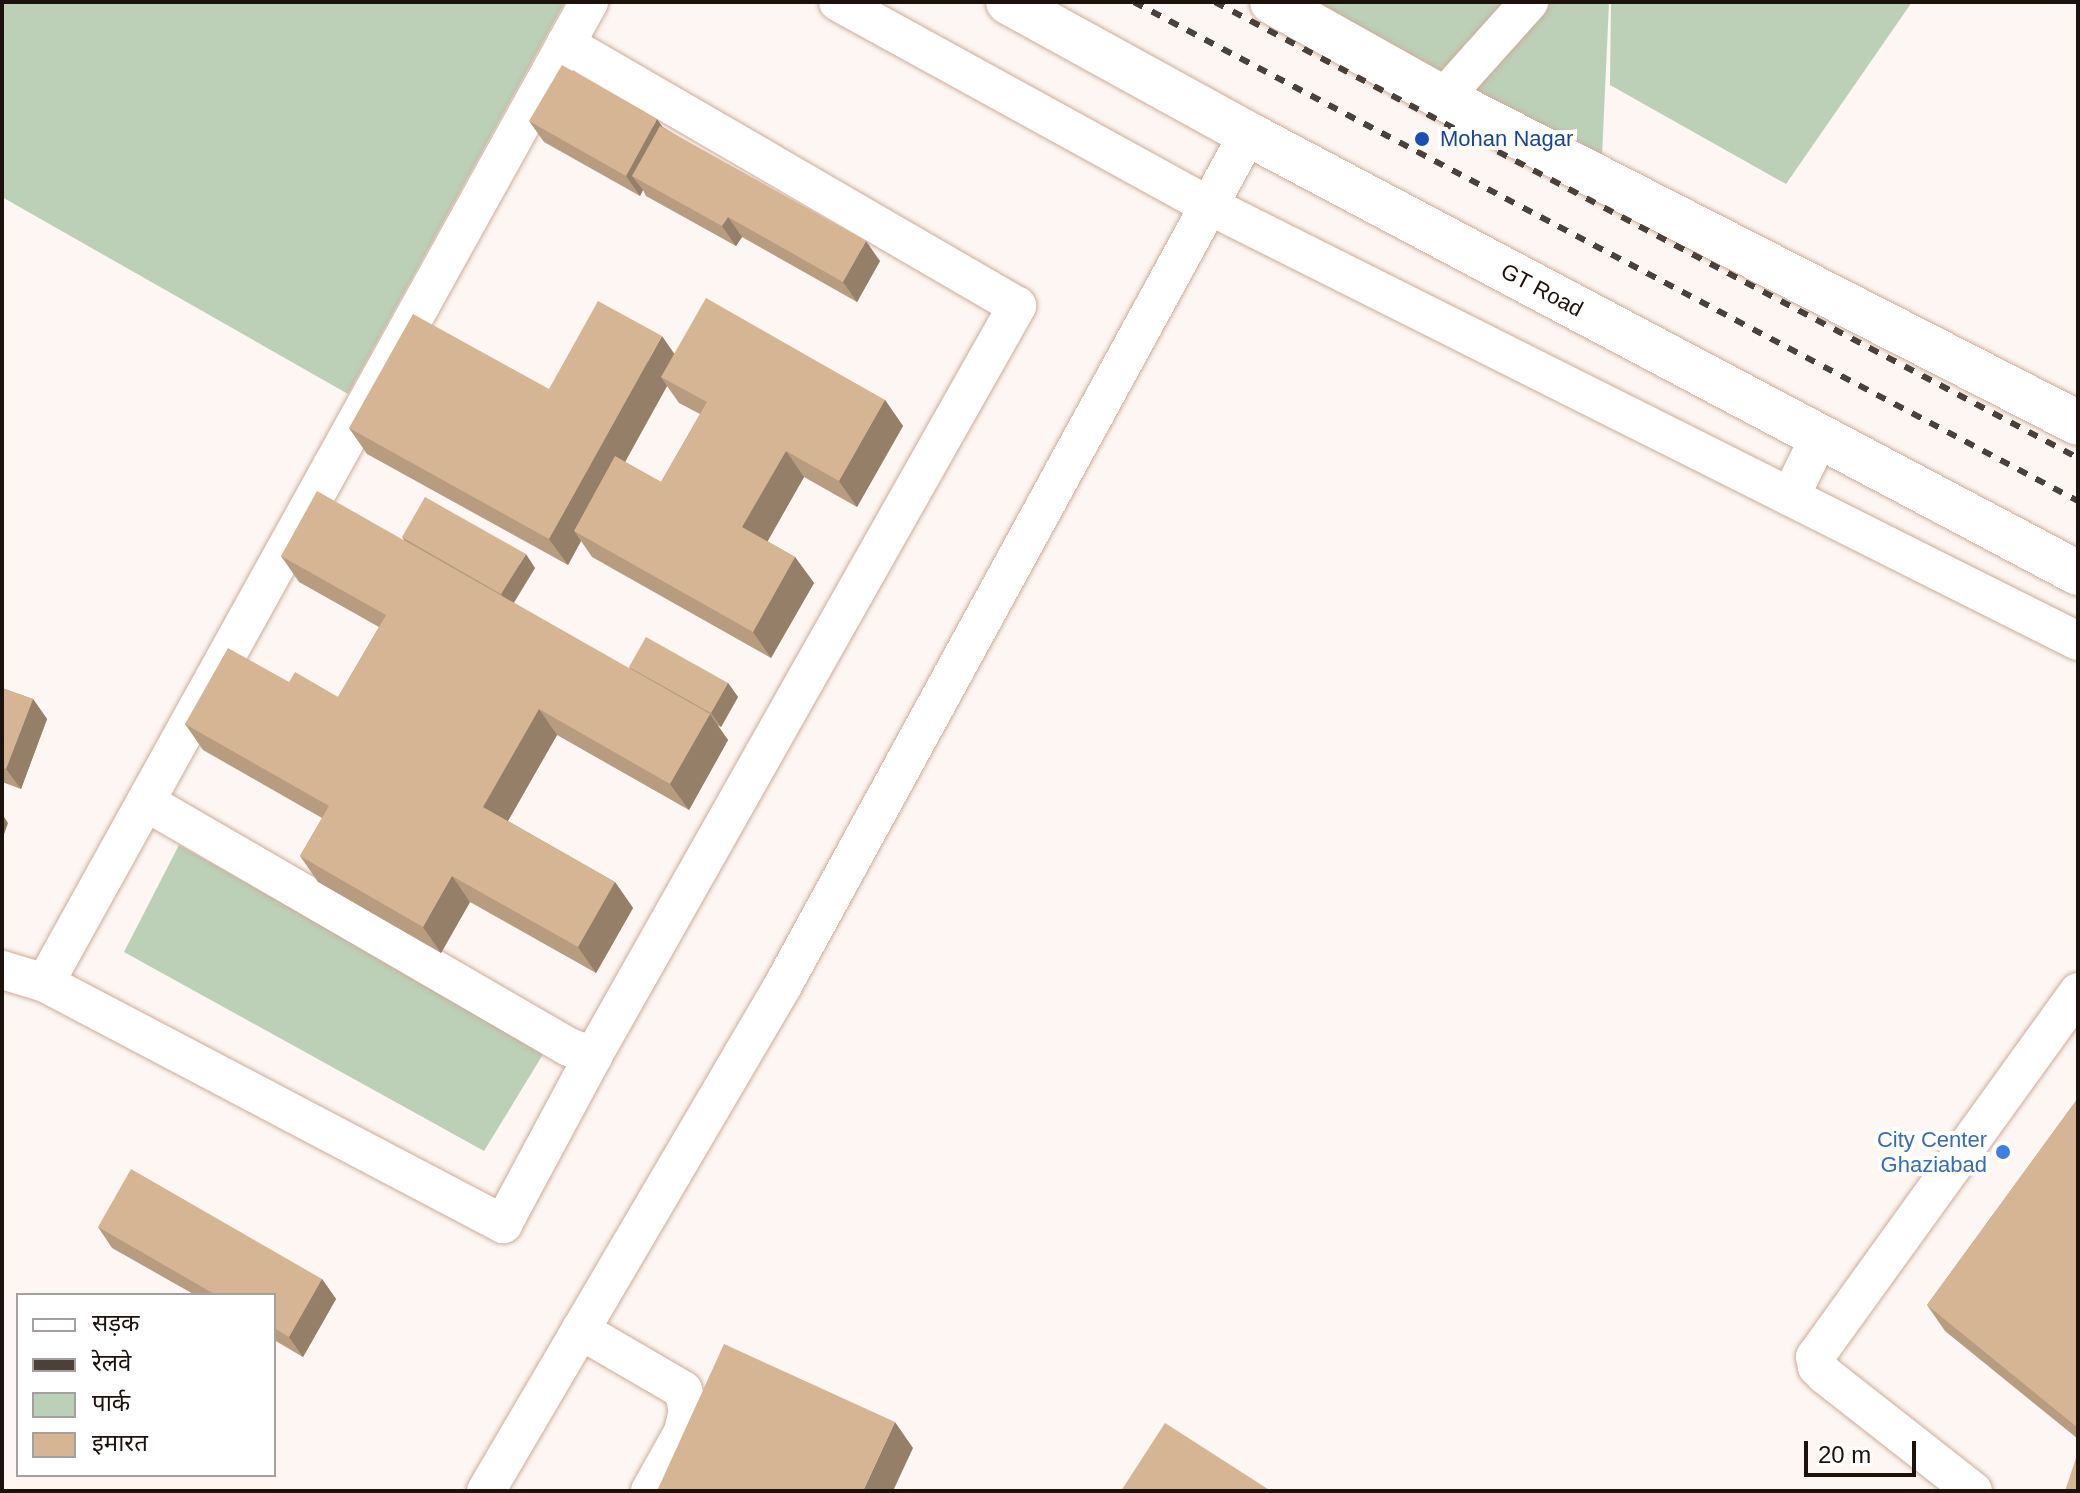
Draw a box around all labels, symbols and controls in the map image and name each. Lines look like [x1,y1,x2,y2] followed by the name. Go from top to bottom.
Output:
[1440,126,1573,152] place label: Mohan Nagar
[1411,128,1433,150] marker: Mohan Nagar
[1496,257,1588,323] street label: GT Road
[1877,1126,1987,1178] place label: City Center Ghaziabad
[1994,1143,2012,1161] marker: City Center Ghaziabad
[16,1293,276,1477] legend
[92,1309,140,1336] text: सड़क
[92,1349,131,1376] text: रेलवे
[92,1389,130,1416] text: पार्क
[1808,1425,1920,1475] scale bar
[92,1429,148,1456] text: इमारत
[1818,1441,1871,1468] text: 20 m

